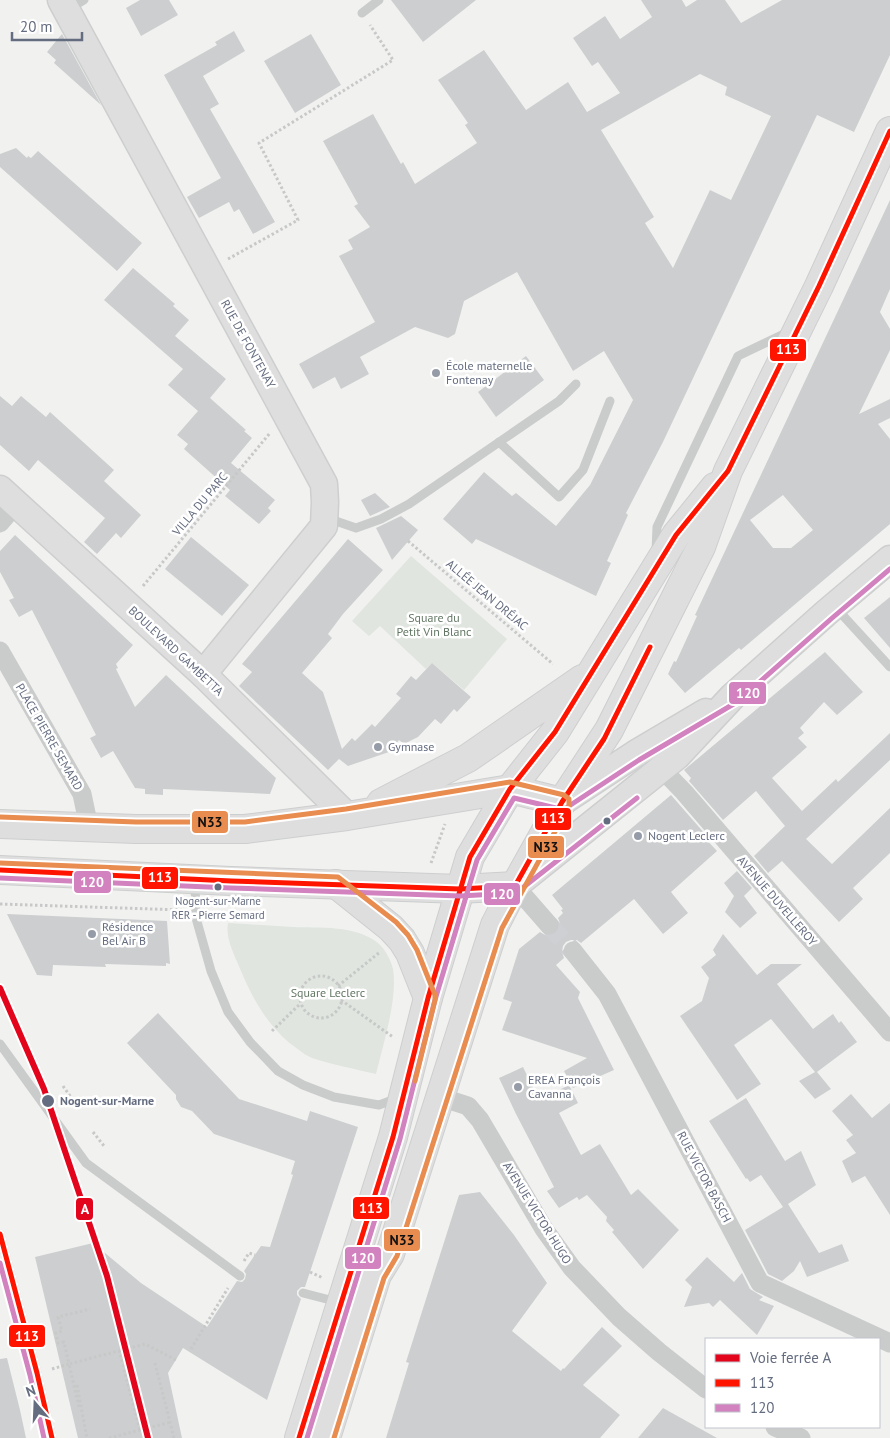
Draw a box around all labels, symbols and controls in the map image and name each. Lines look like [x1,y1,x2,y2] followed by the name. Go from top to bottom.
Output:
[12,10,82,42] scale bar
[20,17,53,36] text: 20 m
[218,297,279,391] street label: RUE DE FONTENAY
[769,338,807,362] line badge: 113
[776,340,800,358] text: 113
[446,358,532,387] place label: École maternelle Fontenay
[430,367,442,379] marker: École maternelle Fontenay
[168,469,230,539] street label: VILLA DU PARC
[443,556,531,633] street label: ALLÉE JEAN DRÉJAC
[126,603,227,698] street label: BOULEVARD GAMBETTA
[397,610,472,639] park label: Square du Petit Vin Blanc
[13,681,86,793] street label: PLACE PIERRE SEMARD
[728,681,767,705] line badge: 120
[736,684,760,702] text: 120
[388,739,434,754] place label: Gymnase
[372,741,384,753] marker: Gymnase
[534,807,572,831] line badge: 113
[541,809,565,827] text: 113
[191,810,229,834] line badge: N33
[197,813,223,831] text: N33
[602,816,612,826] unlabelled marker
[648,828,725,843] place label: Nogent Leclerc
[632,830,644,842] marker: Nogent Leclerc
[527,835,565,859] line badge: N33
[533,838,559,856] text: N33
[734,853,821,949] street label: AVENUE DUVELLEROY
[141,866,179,890] line badge: 113
[148,868,172,886] text: 113
[73,870,112,894] line badge: 120
[80,873,104,891] text: 120
[213,882,223,892] marker: Nogent-sur-Marne RER - Pierre Semard
[483,882,521,906] line badge: 120
[490,885,514,903] text: 120
[171,894,265,922] place label: Nogent-sur-Marne RER - Pierre Semard
[102,919,153,948] place label: Résidence Bel Air B
[86,928,98,940] marker: Résidence Bel Air B
[291,985,366,1000] park label: Square Leclerc
[528,1072,600,1101] place label: EREA François Cavanna
[512,1081,524,1093] marker: EREA François Cavanna
[40,1093,56,1109] marker: Nogent-sur-Marne
[60,1093,154,1108] place label: Nogent-sur-Marne
[674,1129,735,1225] street label: RUE VICTOR BASCH
[500,1159,575,1267] street label: AVENUE VICTOR HUGO
[352,1196,390,1220] line badge: 113
[75,1197,94,1221] line badge: A
[359,1199,383,1217] text: 113
[81,1200,90,1218] text: A
[383,1228,421,1252] line badge: N33
[389,1231,415,1249] text: N33
[344,1246,382,1270] line badge: 120
[351,1249,375,1267] text: 120
[8,1324,46,1348] line badge: 113
[15,1327,39,1345] text: 113
[705,1338,880,1428] legend
[749,1348,831,1367] text: Voie ferrée A
[750,1373,775,1392] text: 113
[10,1378,60,1428] north arrow
[23,1381,38,1401] text: N
[750,1398,775,1417] text: 120

